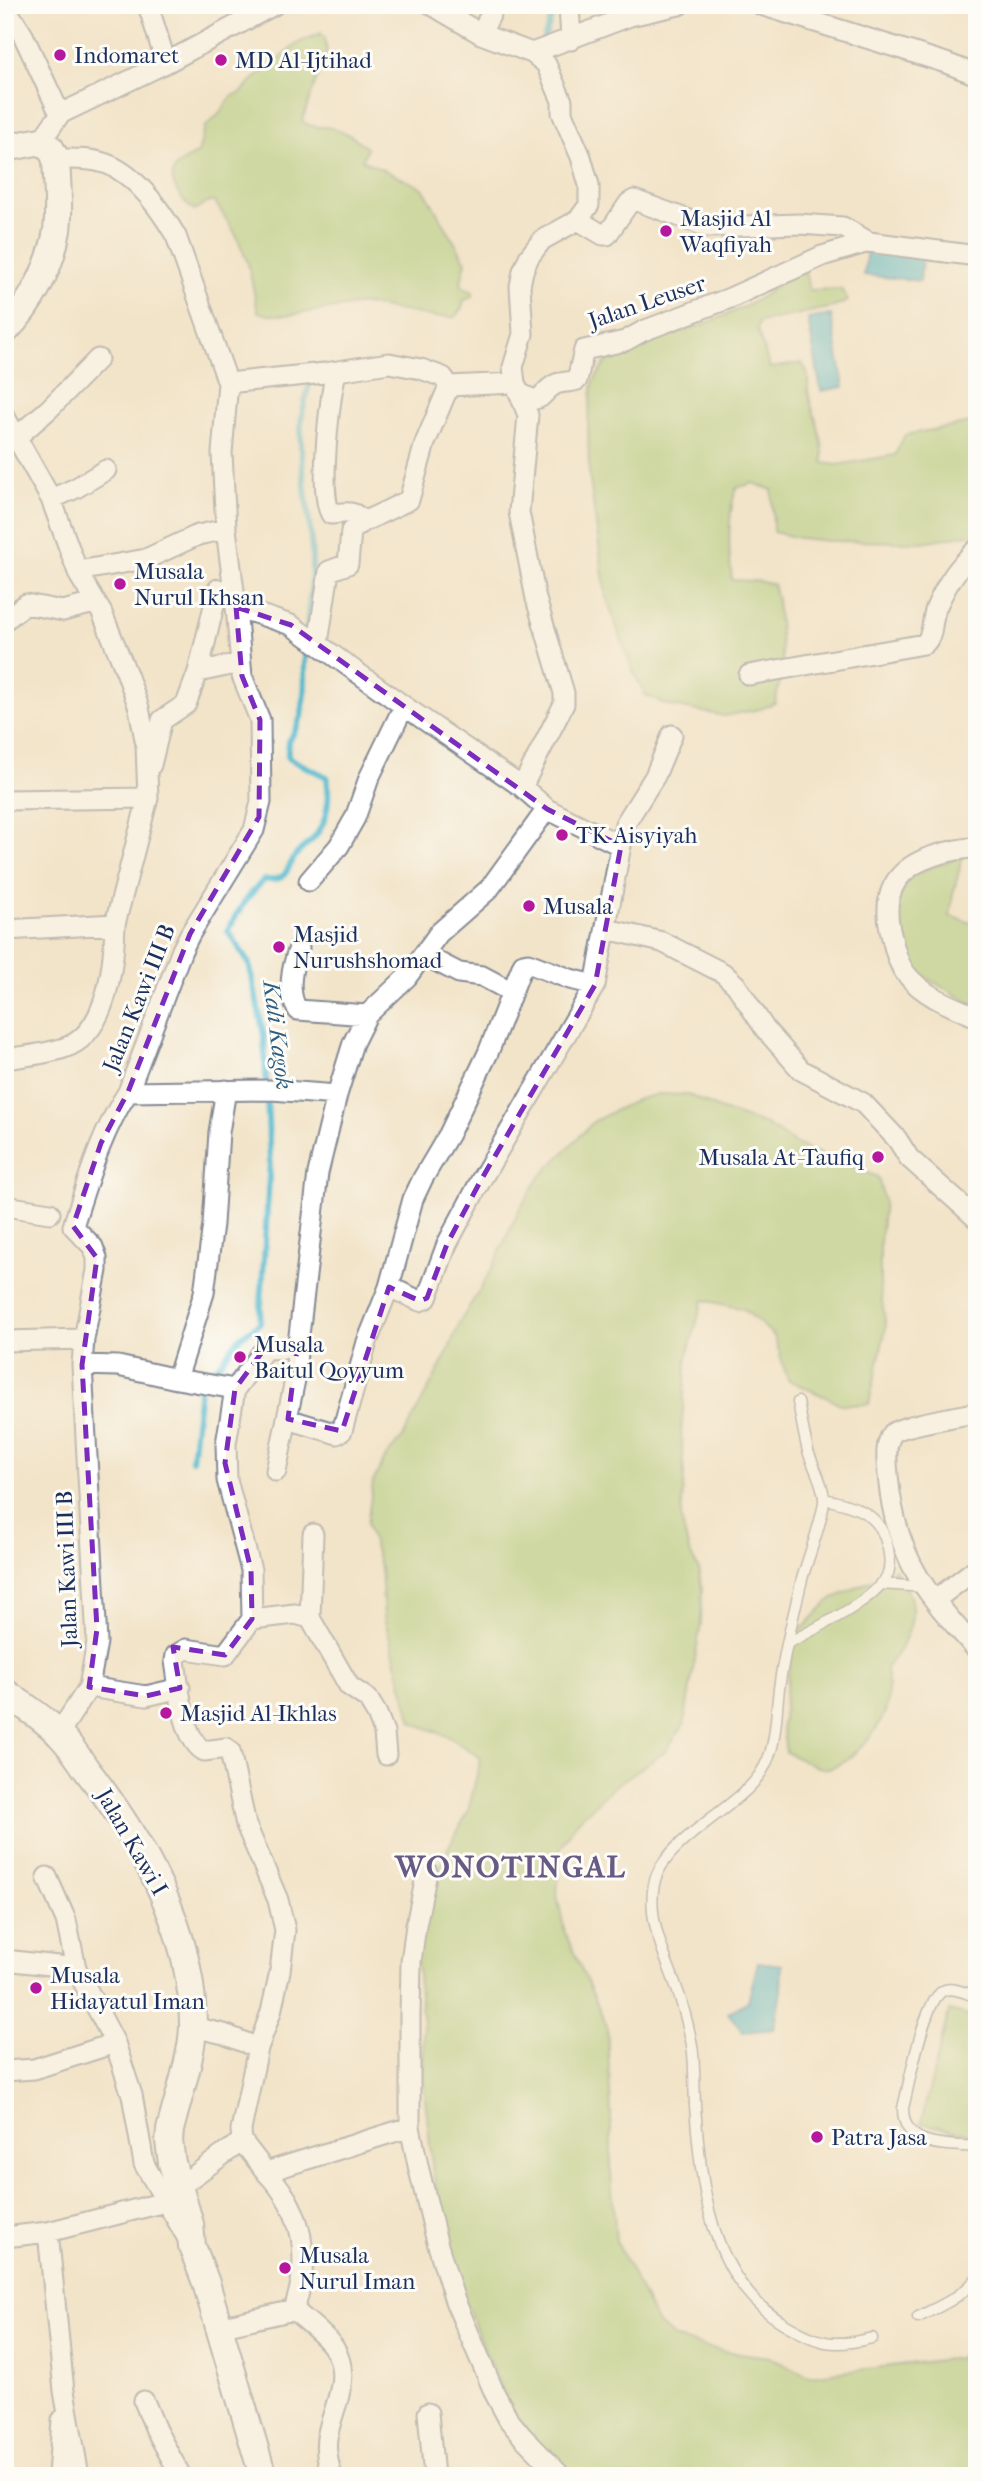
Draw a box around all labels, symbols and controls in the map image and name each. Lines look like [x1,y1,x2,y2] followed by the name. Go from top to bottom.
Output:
[74,42,179,69] place label: Indomaret
[52,47,68,63] marker: Indomaret
[235,47,372,74] place label: MD Al-Ijtihad
[213,52,229,68] marker: MD Al-Ijtihad
[679,205,772,258] place label: Masjid Al Waqfiyah
[658,223,674,239] marker: Masjid Al Waqfiyah
[583,269,709,335] street label: Jalan Leuser
[134,558,265,611] place label: Musala Nurul Ikhsan
[112,576,128,592] marker: Musala Nurul Ikhsan
[576,822,697,849] place label: TK Aisyiyah
[554,827,570,843] marker: TK Aisyiyah
[543,893,613,920] place label: Musala
[521,898,537,914] marker: Musala
[96,920,181,1078] street label: Jalan Kawi III B
[293,921,443,974] place label: Masjid Nurushshomad
[271,939,287,955] marker: Masjid Nurushshomad
[257,977,299,1091] water label: Kali Kagok
[698,1144,865,1171] place label: Musala At-Taufiq
[870,1149,886,1165] marker: Musala At-Taufiq
[254,1331,404,1384] place label: Musala Baitul Qoyyum
[232,1349,248,1365] marker: Musala Baitul Qoyyum
[51,1490,83,1650] street label: Jalan Kawi III B
[180,1700,337,1727] place label: Masjid Al-Ikhlas
[158,1705,174,1721] marker: Masjid Al-Ikhlas
[90,1782,173,1900] street label: Jalan Kawi I
[393,1850,627,1885] district label: WONOTINGAL
[50,1962,205,2015] place label: Musala Hidayatul Iman
[28,1980,44,1996] marker: Musala Hidayatul Iman
[831,2124,927,2151] place label: Patra Jasa
[809,2129,825,2145] marker: Patra Jasa
[299,2242,416,2295] place label: Musala Nurul Iman
[277,2260,293,2276] marker: Musala Nurul Iman

